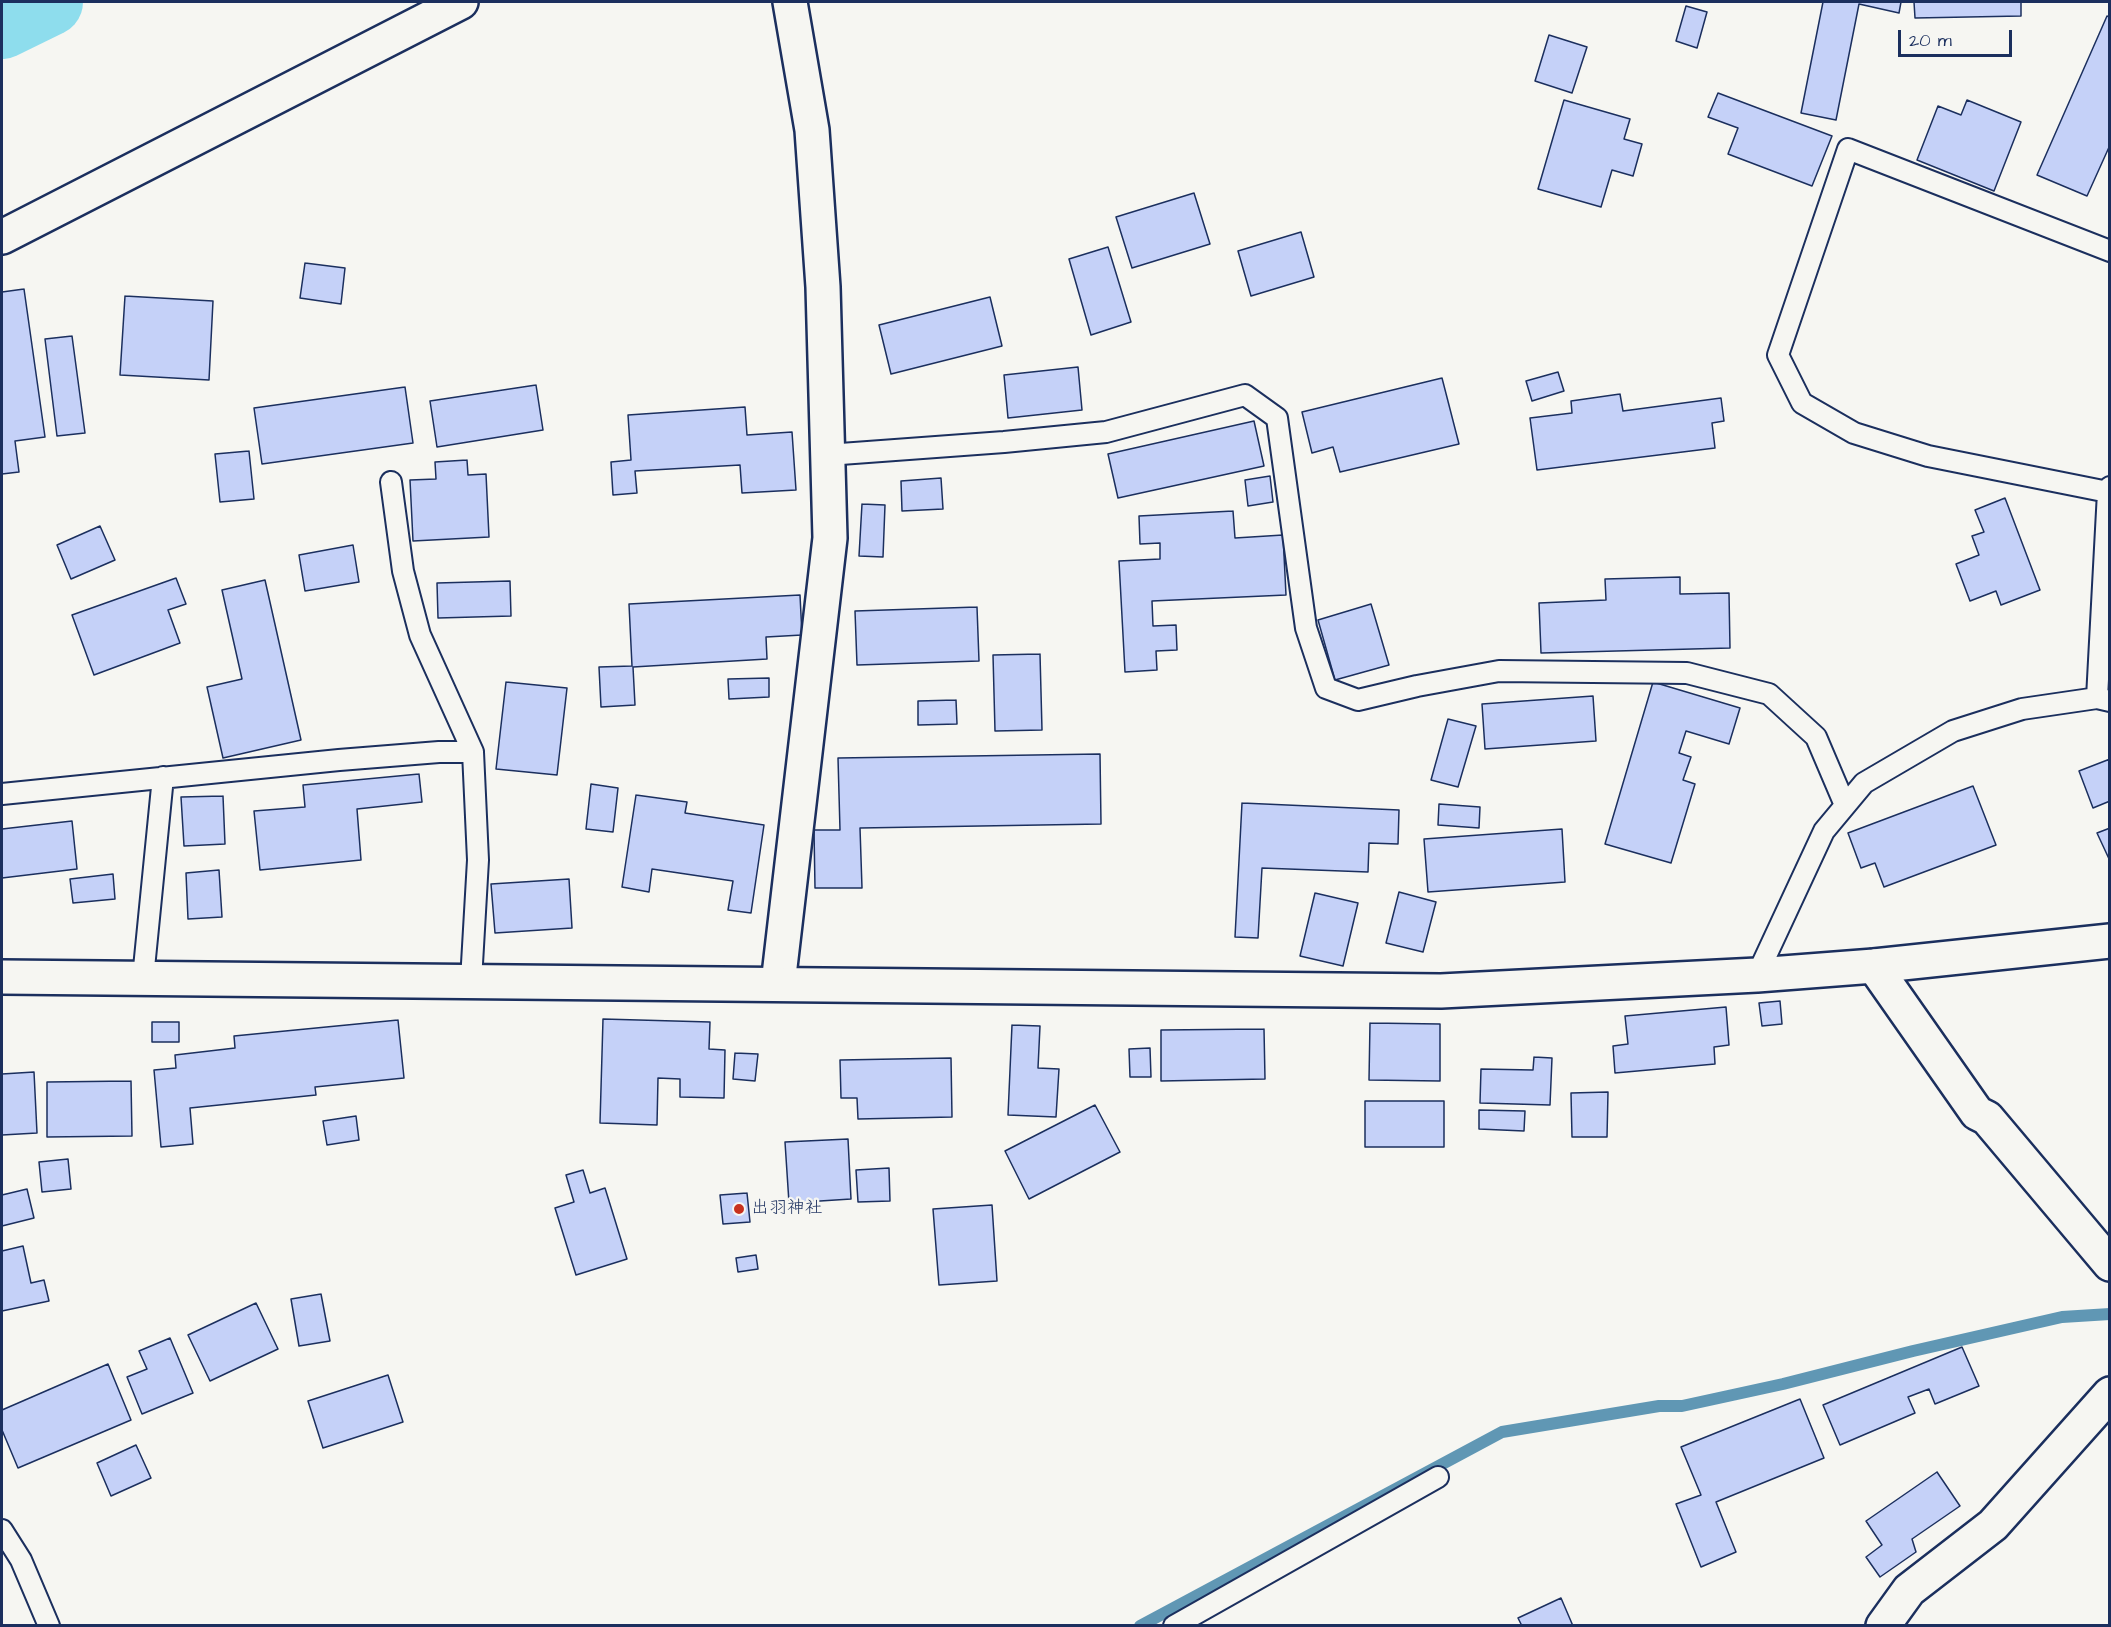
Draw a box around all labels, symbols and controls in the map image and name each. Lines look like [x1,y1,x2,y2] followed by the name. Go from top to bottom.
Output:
[1901,18,2015,56] scale bar
[1909,28,1952,53] text: 20 m
[751,1198,823,1220] place label: 出羽神社
[732,1202,746,1216] marker: 出羽神社

